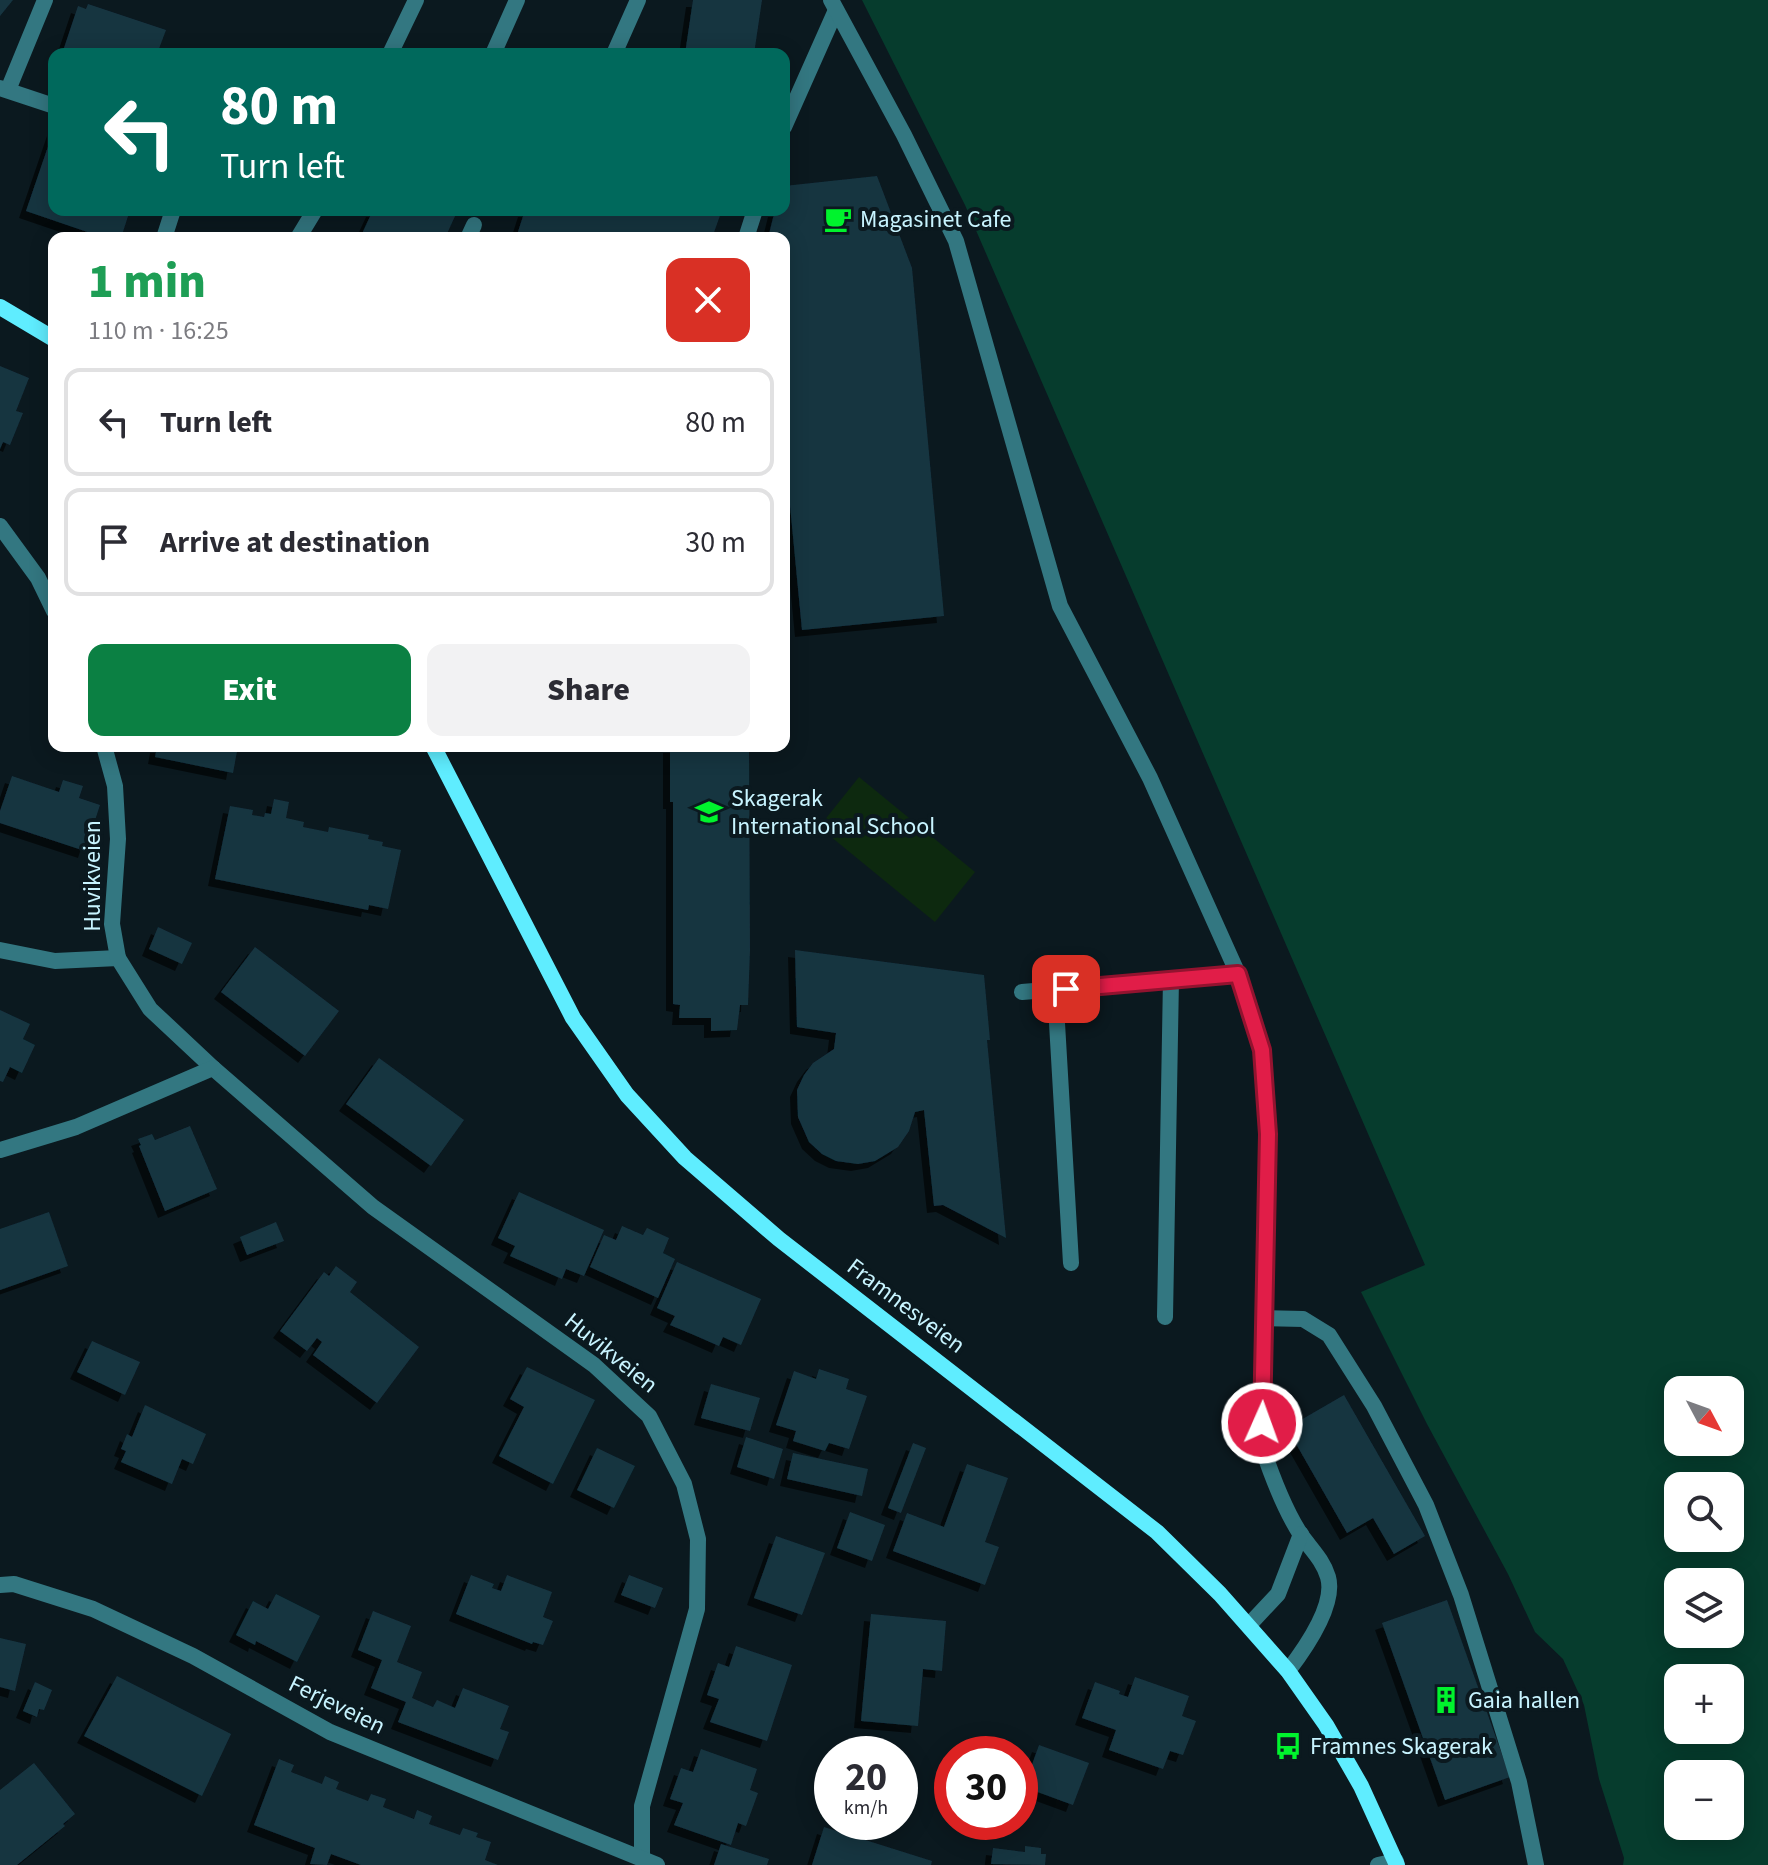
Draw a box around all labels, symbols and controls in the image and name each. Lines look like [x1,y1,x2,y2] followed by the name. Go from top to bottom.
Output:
[220,67,338,146] text: 80 m
[88,80,192,184] icon: left
[220,141,345,192] text: Turn left
[860,202,1011,237] place label: Magasinet Cafe
[823,204,853,234] cafe icon: Magasinet Cafe
[88,248,206,316] text: 1 min
[666,258,750,342] button: close
[88,312,229,349] text: 110 m · 16:25
[92,400,136,444] icon: left
[160,401,272,444] text: Turn left
[685,401,746,444] text: 80 m
[92,520,136,564] icon: arrive
[160,521,430,564] text: Arrive at destination
[685,521,746,564] text: 30 m
[88,644,411,736] button: Exit
[427,644,750,736] button: Share
[731,781,935,844] place label: Skagerak International School
[694,797,724,827] school or university icon: Skagerak International School
[75,820,110,932] street label: Huvikveien
[1032,955,1100,1023] pin
[1044,967,1088,1011] icon: arrive
[839,1250,973,1362] street label: Framnesveien
[557,1304,665,1402] street label: Huvikveien
[1664,1376,1744,1456] north arrow
[1664,1376,1744,1840] map controls
[1220,1381,1304,1465] position arrow
[1664,1472,1744,1552] button: search
[1664,1568,1744,1648] button: layers
[1664,1664,1744,1744] button: +
[283,1667,391,1743] street label: Ferjeveien
[1468,1683,1580,1718] place label: Gaia hallen
[1431,1685,1461,1715] building icon: Gaia hallen
[1310,1729,1493,1764] place label: Framnes Skagerak
[1273,1731,1303,1761] bus stop icon: Framnes Skagerak
[934,1736,1038,1840] speed limit sign: 30
[845,1749,887,1806] text: 20
[1664,1760,1744,1840] button: −
[844,1794,888,1822] text: km/h

